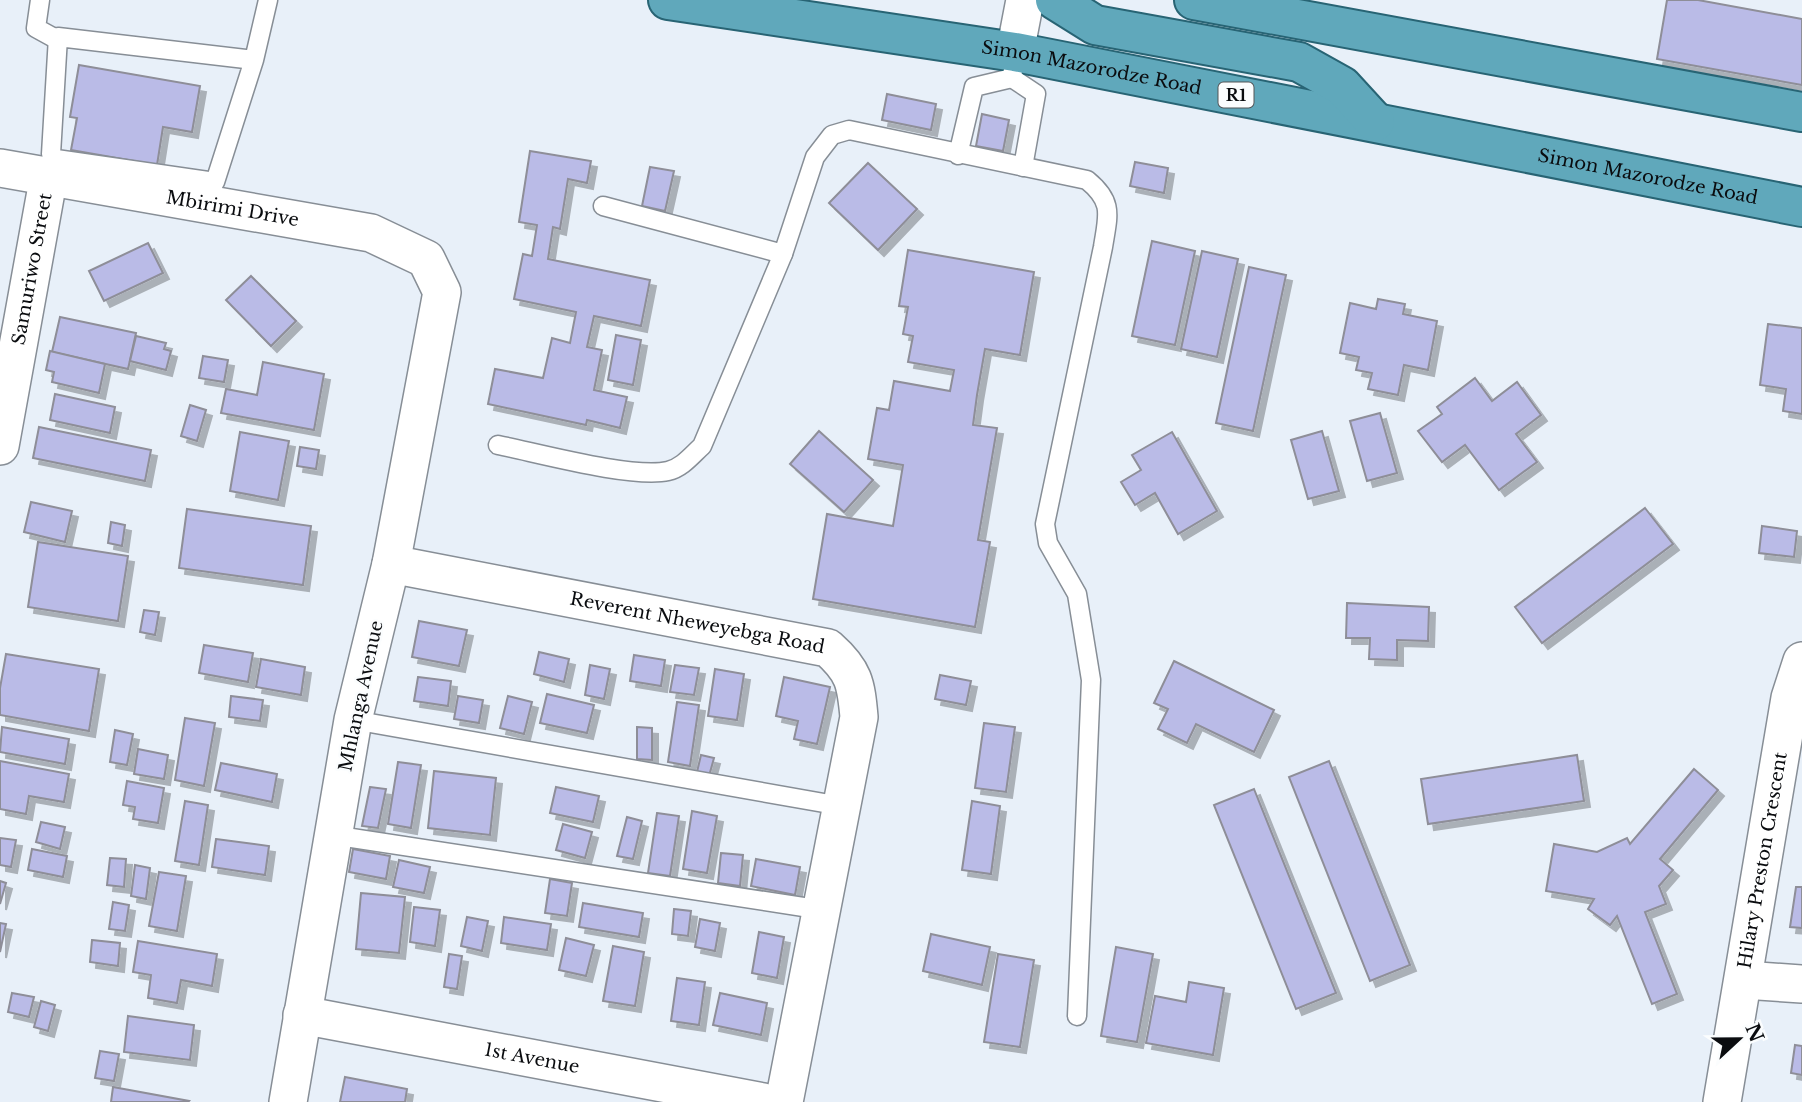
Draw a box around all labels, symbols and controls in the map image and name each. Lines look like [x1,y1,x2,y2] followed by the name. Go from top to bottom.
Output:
[980,36,1204,100] street label: Simon Mazorodze Road
[1218,82,1254,108] road number: R1
[1536,144,1760,209] street label: Simon Mazorodze Road
[164,186,301,231] street label: Mbirimi Drive
[8,191,57,347] street label: Samuriwo Street
[568,588,827,658] street label: Reverent Nheweyebga Road
[334,619,388,773] street label: Mhlanga Avenue
[1734,750,1792,970] street label: Hilary Preston Crescent
[1704,1004,1774,1074] north arrow
[1740,1020,1768,1046] text: N
[483,1039,581,1078] street label: 1st Avenue

